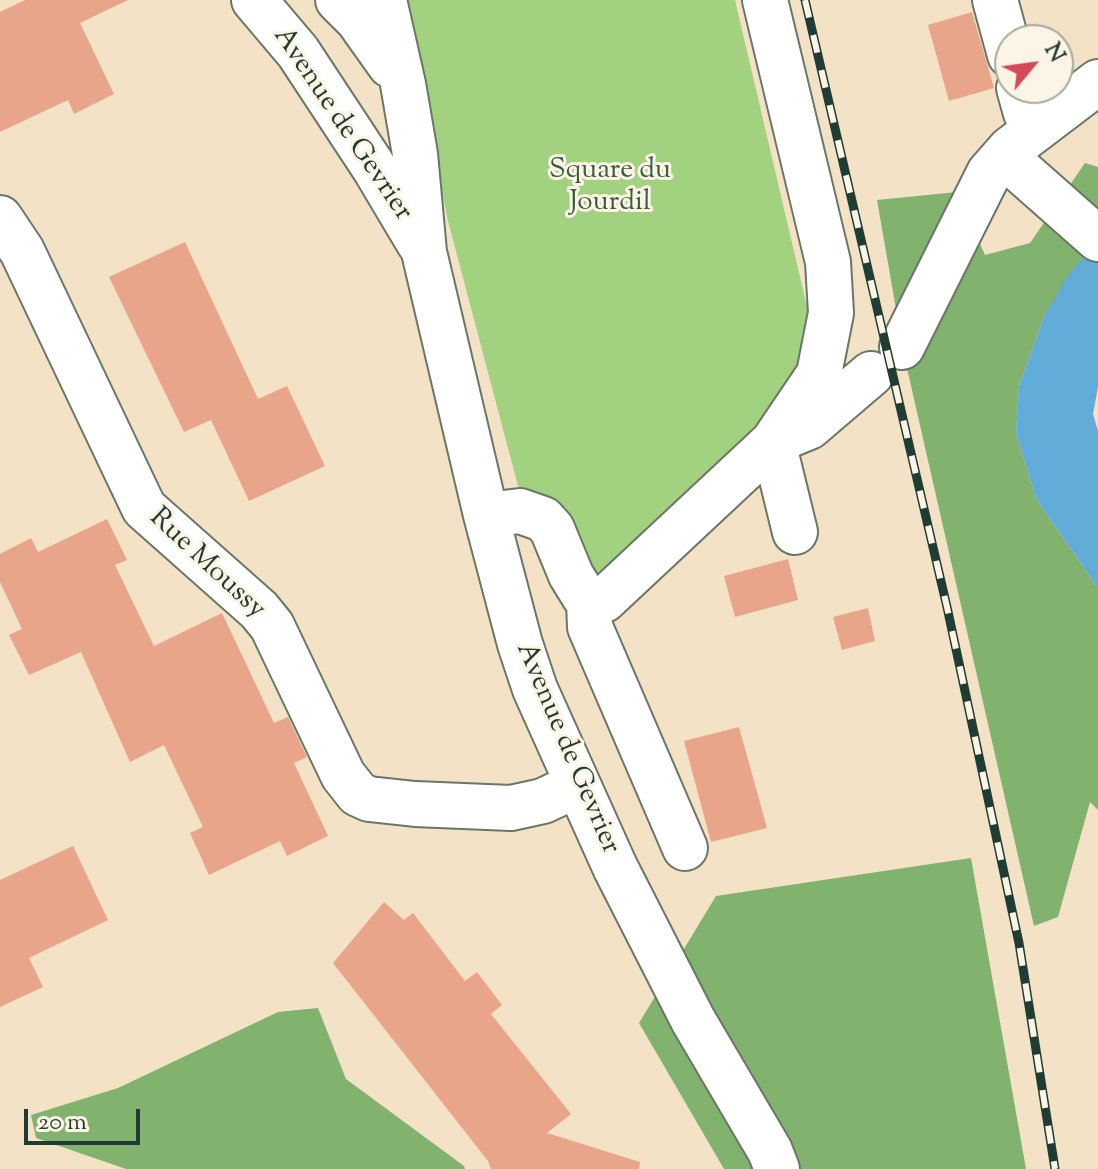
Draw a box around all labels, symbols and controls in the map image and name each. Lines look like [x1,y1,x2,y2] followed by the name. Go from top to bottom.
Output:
[264,22,418,228] street label: Avenue de Gevrier
[994,24,1074,104] north arrow
[1035,38,1071,69] text: N
[549,155,671,221] park label: Square du Jourdil
[141,503,271,627] street label: Rue Moussy
[506,638,626,860] street label: Avenue de Gevrier
[28,1093,144,1143] scale bar
[38,1106,87,1140] text: 20 m

